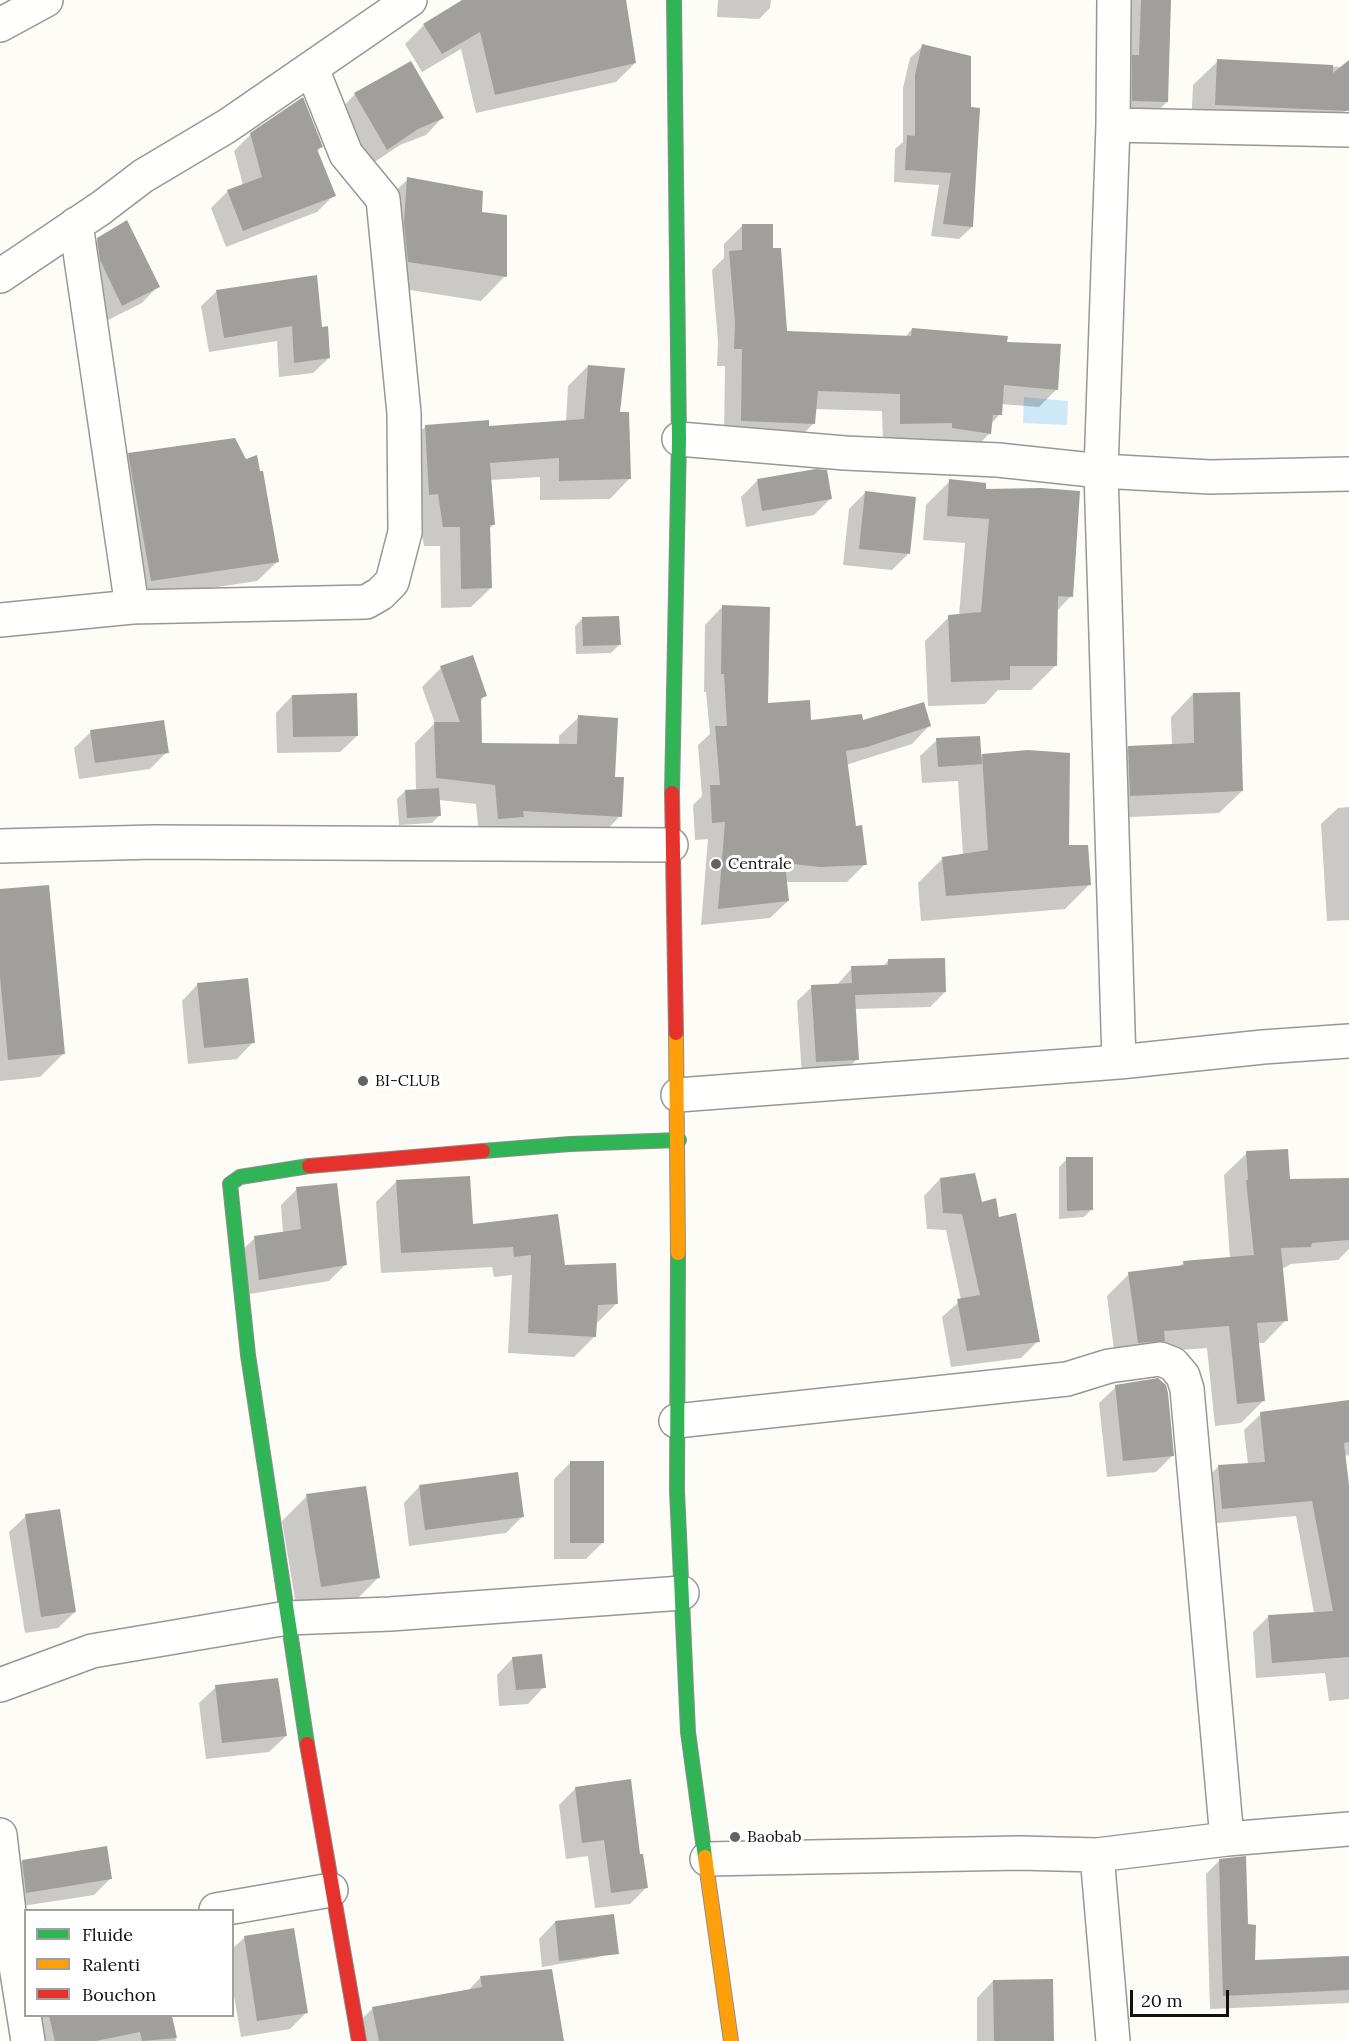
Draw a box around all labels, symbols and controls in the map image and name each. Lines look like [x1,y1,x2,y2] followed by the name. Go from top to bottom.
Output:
[728,854,792,874] place label: Centrale
[709,857,723,871] marker: Centrale
[375,1071,440,1091] place label: BI-CLUB
[356,1074,370,1088] marker: BI-CLUB
[747,1827,801,1847] place label: Baobab
[728,1830,742,1844] marker: Baobab
[24,1909,234,2017] legend
[82,1923,133,1946] text: Fluide
[82,1953,140,1976] text: Ralenti
[1133,1978,1232,2016] scale bar
[82,1983,156,2006] text: Bouchon
[1141,1989,1183,2012] text: 20 m

